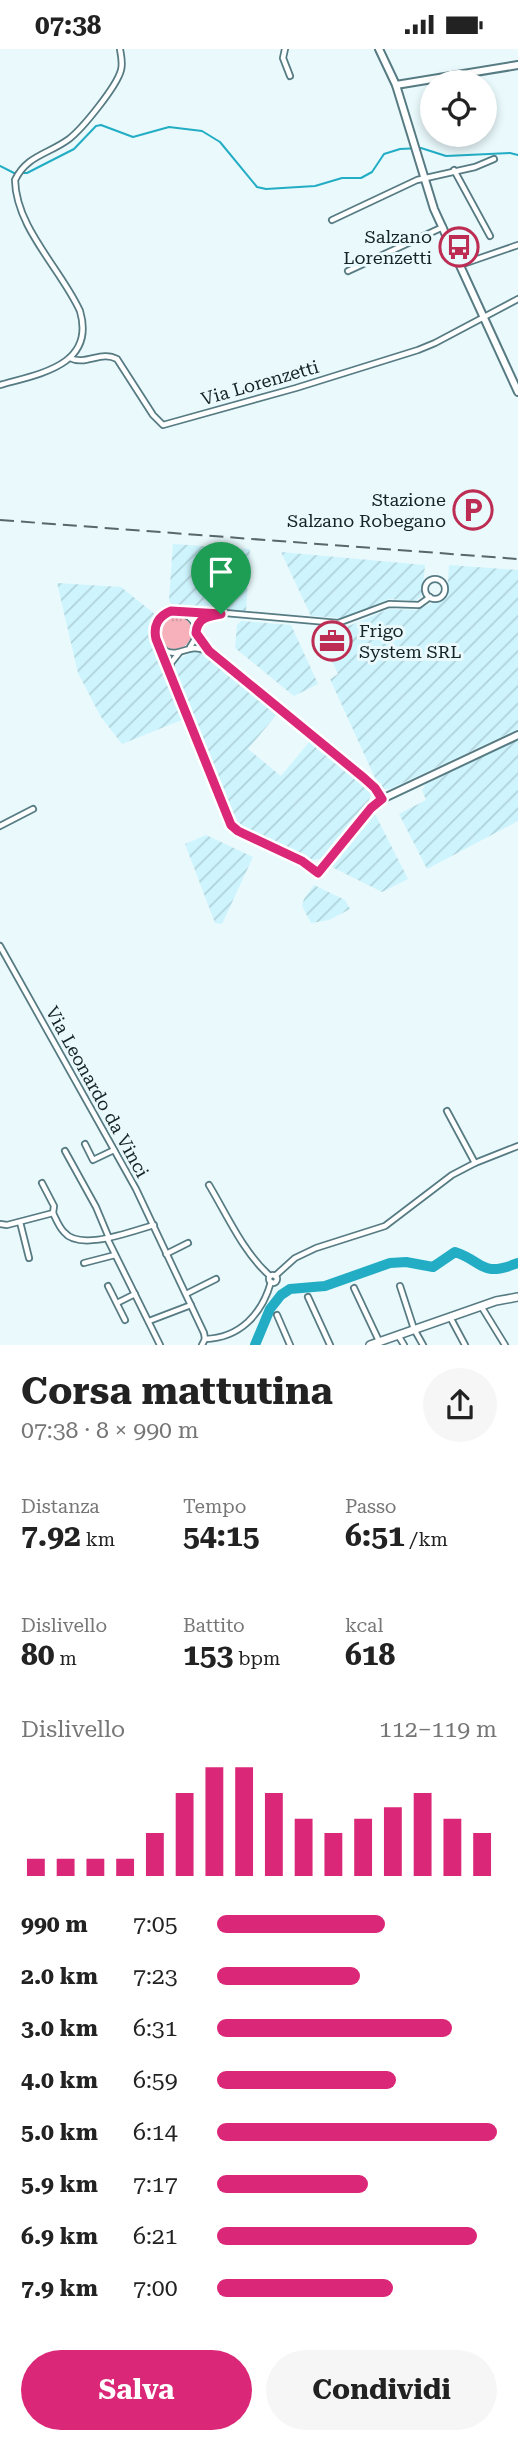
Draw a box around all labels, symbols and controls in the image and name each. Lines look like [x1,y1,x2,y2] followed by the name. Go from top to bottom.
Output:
[35,10,101,40] text: 07:38
[420,70,497,147] map controls
[420,70,497,147] button: locate
[343,226,432,268] place label: Salzano Lorenzetti
[438,226,480,268] bus stop icon: Salzano Lorenzetti
[199,356,321,409] street label: Via Lorenzetti
[287,489,446,531] place label: Stazione Salzano Robegano
[452,489,494,531] parking icon: Stazione Salzano Robegano
[191,542,251,614] pin
[202,553,240,591] icon: arrive
[311,620,353,662] office icon: Frigo System SRL
[359,620,461,662] place label: Frigo System SRL
[42,1003,153,1181] street label: Via Leonardo da Vinci
[423,1368,497,1442] button: share
[21,1369,333,1413] text: Corsa mattutina
[21,1417,199,1444] text: 07:38 · 8 × 990 m
[21,1495,100,1518] text: Distanza
[183,1495,246,1518] text: Tempo
[345,1495,397,1518] text: Passo
[21,1518,81,1553] text: 7.92
[183,1518,260,1553] text: 54:15
[345,1518,405,1553] text: 6:51
[81,1528,115,1551] text: km
[405,1528,448,1551] text: /km
[21,1614,107,1637] text: Dislivello
[183,1614,245,1637] text: Battito
[345,1614,383,1637] text: kcal
[21,1637,55,1672] text: 80
[183,1637,233,1672] text: 153
[345,1637,395,1672] text: 618
[55,1647,77,1670] text: m
[233,1647,280,1670] text: bpm
[21,1716,125,1743] text: Dislivello
[379,1716,497,1743] text: 112–119 m
[21,1911,88,1938] text: 990 m
[133,1911,178,1938] text: 7:05
[21,1963,98,1990] text: 2.0 km
[133,1963,178,1990] text: 7:23
[21,2015,98,2042] text: 3.0 km
[133,2015,178,2042] text: 6:31
[21,2067,98,2094] text: 4.0 km
[133,2067,178,2094] text: 6:59
[21,2119,98,2146] text: 5.0 km
[133,2119,178,2146] text: 6:14
[21,2171,98,2198] text: 5.9 km
[133,2171,178,2198] text: 7:17
[21,2223,98,2250] text: 6.9 km
[133,2223,178,2250] text: 6:21
[21,2275,98,2302] text: 7.9 km
[133,2275,178,2302] text: 7:00
[21,2350,252,2430] button: Salva
[266,2350,497,2430] button: Condividi

